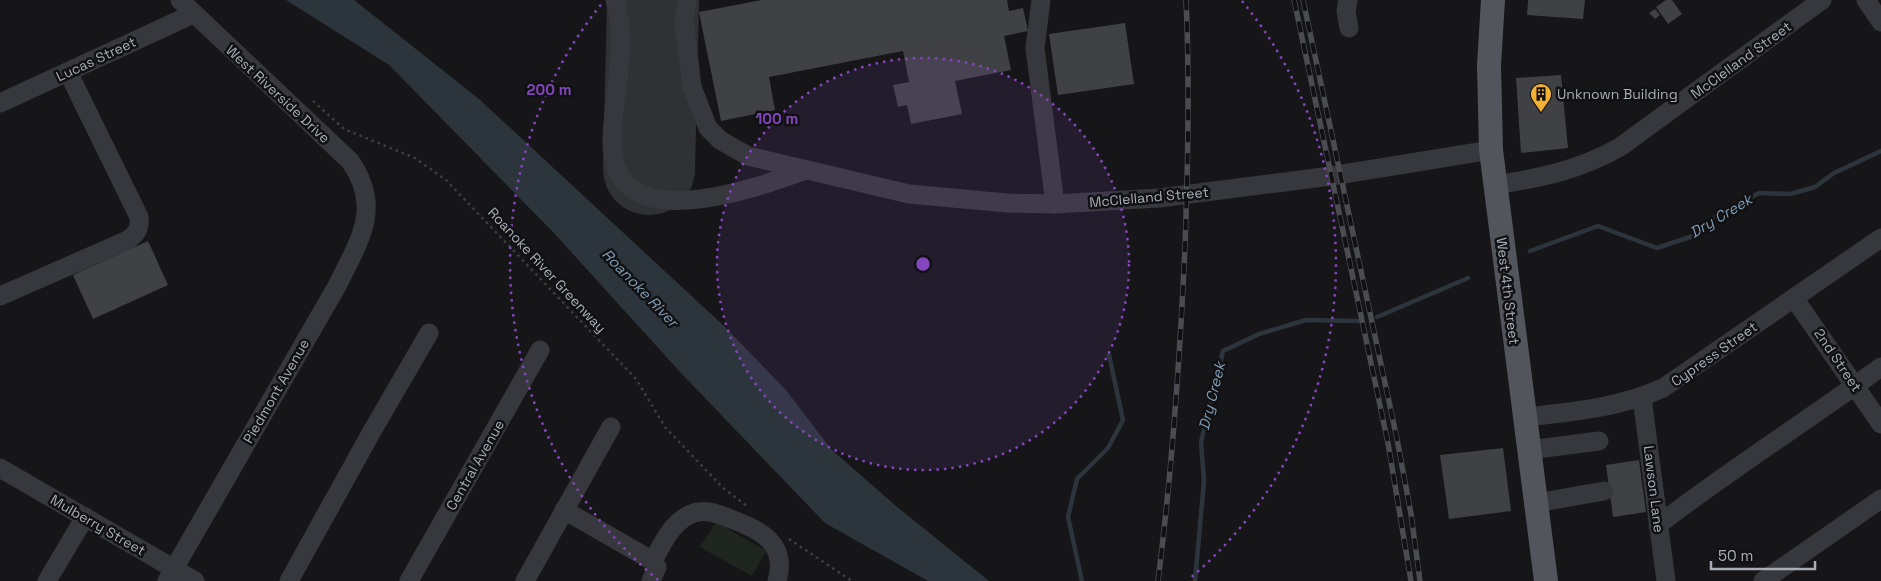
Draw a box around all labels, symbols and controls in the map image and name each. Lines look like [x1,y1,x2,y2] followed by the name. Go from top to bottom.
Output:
[1687,17,1795,103] street label: McClelland Street
[53,33,139,85] street label: Lucas Street
[222,41,334,147] street label: West Riverside Drive
[527,80,571,99] text: 200 m
[1529,82,1553,113] building icon: Unknown Building
[1557,85,1678,103] place label: Unknown Building
[756,109,798,128] text: 100 m
[1088,183,1210,211] street label: McClelland Street
[1686,189,1757,242] water label: Dry Creek
[484,203,610,337] street label: Roanoke River Greenway
[1493,236,1523,346] street label: West 4th Street
[598,244,683,332] water label: Roanoke River
[914,255,932,273] centre of rings
[1667,318,1761,390] street label: Cypress Street
[1810,325,1866,395] street label: 2nd Street
[239,336,313,446] street label: Piedmont Avenue
[1194,358,1230,432] water label: Dry Creek
[442,417,508,513] street label: Central Avenue
[1640,444,1668,534] street label: Lawson Lane
[47,490,149,560] street label: Mulberry Street
[1711,538,1815,570] scale bar
[1718,546,1753,565] text: 50 m

